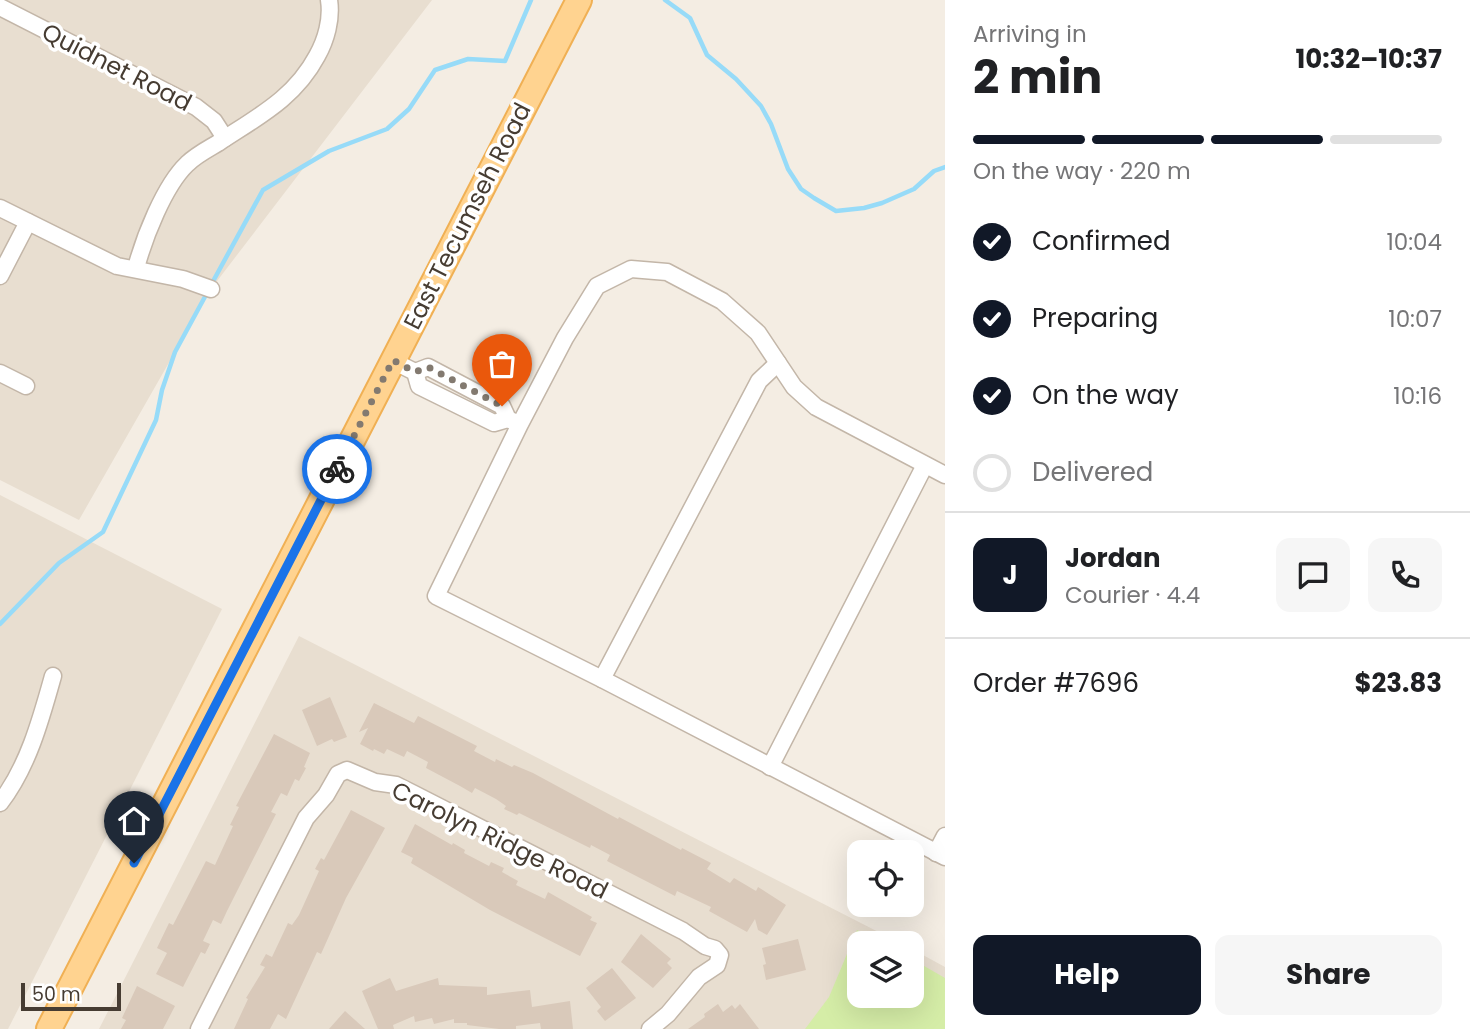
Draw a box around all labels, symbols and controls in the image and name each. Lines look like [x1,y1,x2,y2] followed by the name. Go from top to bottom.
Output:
[36,15,198,119] street label: Quidnet Road
[973,18,1087,50] text: Arriving in
[1295,41,1442,77] text: 10:32–10:37
[973,45,1102,109] text: 2 min
[395,97,539,335] street label: East Tecumseh Road
[973,155,1191,187] text: On the way · 220 m
[973,223,1011,261] icon: check
[1032,223,1170,259] text: Confirmed
[1386,226,1442,258] text: 10:04
[973,300,1011,338] icon: check
[1032,300,1158,336] text: Preparing
[1388,303,1442,335] text: 10:07
[472,334,532,406] pin
[483,345,521,383] icon: bag
[973,377,1011,415] icon: check
[1032,377,1179,413] text: On the way
[1393,380,1442,412] text: 10:16
[302,434,372,504] courier
[318,450,356,488] icon: bike
[1032,454,1153,490] text: Delivered
[1276,538,1350,612] button: chat
[1368,538,1442,612] button: phone
[1065,540,1161,576] text: Jordan
[1002,557,1018,593] text: J
[1065,579,1200,611] text: Courier · 4.4
[973,665,1139,701] text: Order #7696
[1354,665,1442,701] text: $23.83
[386,773,614,907] street label: Carolyn Ridge Road
[104,791,164,863] pin
[115,802,153,840] icon: home
[847,840,924,1008] map controls
[847,840,924,917] button: locate
[847,931,924,1008] button: layers
[973,935,1201,1015] button: Help
[1215,935,1442,1015] button: Share
[21,980,121,1012] scale bar
[32,981,81,1008] text: 50 m

